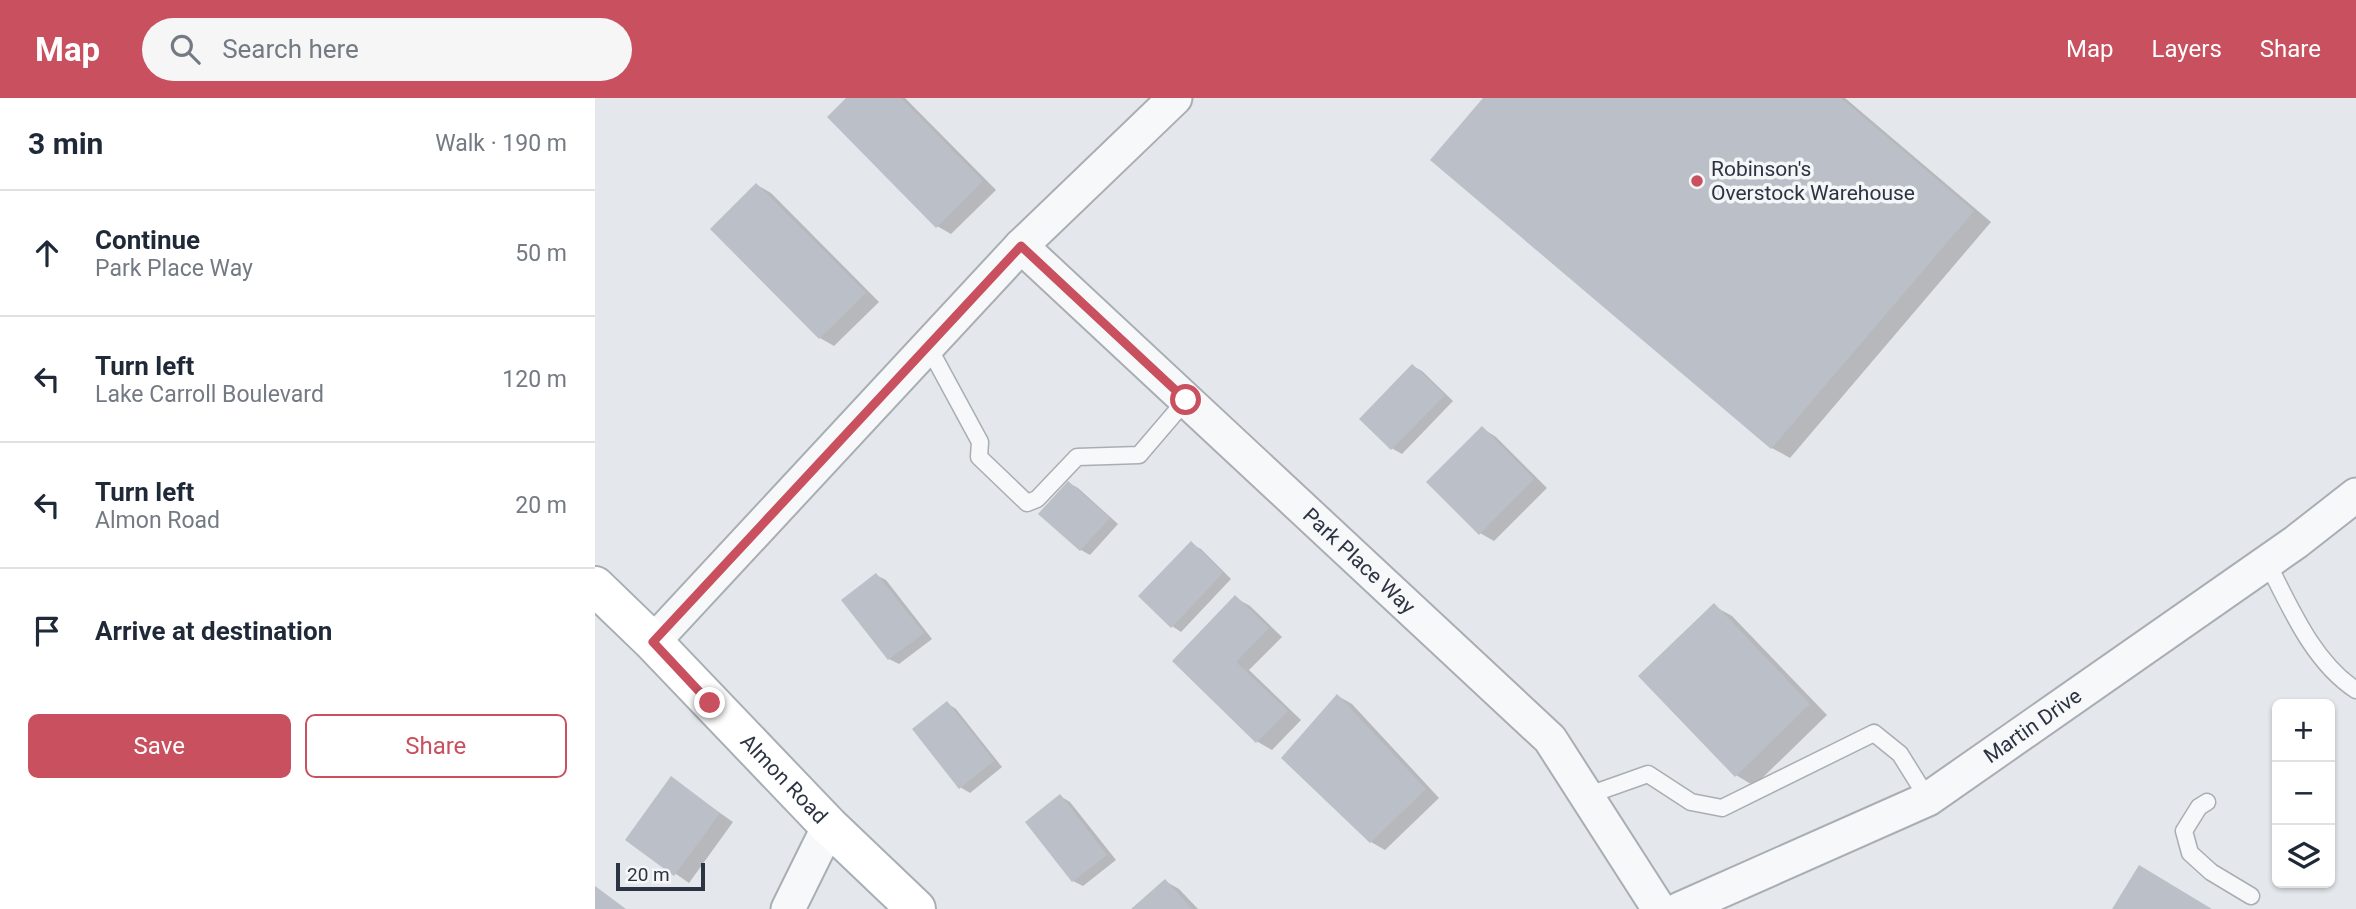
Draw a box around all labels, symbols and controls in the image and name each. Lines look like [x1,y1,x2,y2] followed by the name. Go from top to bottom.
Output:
[142,18,632,81] search box
[35,30,100,69] text: Map
[166,30,204,68] icon: search
[222,34,359,64] text: Search here
[2066,35,2114,63] text: Map
[2152,35,2222,63] text: Layers
[2260,35,2321,63] text: Share
[28,126,103,161] text: 3 min
[435,130,567,157] text: Walk · 190 m
[1711,157,1915,205] place label: Robinson's Overstock Warehouse
[1689,173,1705,189] marker: Robinson's Overstock Warehouse
[95,225,200,255] text: Continue
[28,234,66,272] icon: ahead
[515,240,567,267] text: 50 m
[95,255,253,282] text: Park Place Way
[95,351,194,381] text: Turn left
[28,360,66,398] icon: left
[502,366,567,393] text: 120 m
[95,381,324,408] text: Lake Carroll Boulevard
[1170,384,1201,415] route start
[95,477,194,507] text: Turn left
[28,486,66,524] icon: left
[515,492,567,519] text: 20 m
[1298,503,1420,619] street label: Park Place Way
[95,507,220,534] text: Almon Road
[28,612,66,650] icon: arrive
[95,616,332,646] text: Arrive at destination
[1979,684,2086,768] street label: Martin Drive
[694,687,725,718] route end
[2272,699,2335,888] map controls
[2272,699,2335,762] button: +
[28,714,291,778] button: Save
[305,714,567,778] button: Share
[736,729,832,828] street label: Almon Road
[2272,762,2335,825] button: −
[2272,825,2335,888] button: layers
[616,860,705,892] scale bar
[627,863,670,886] text: 20 m

